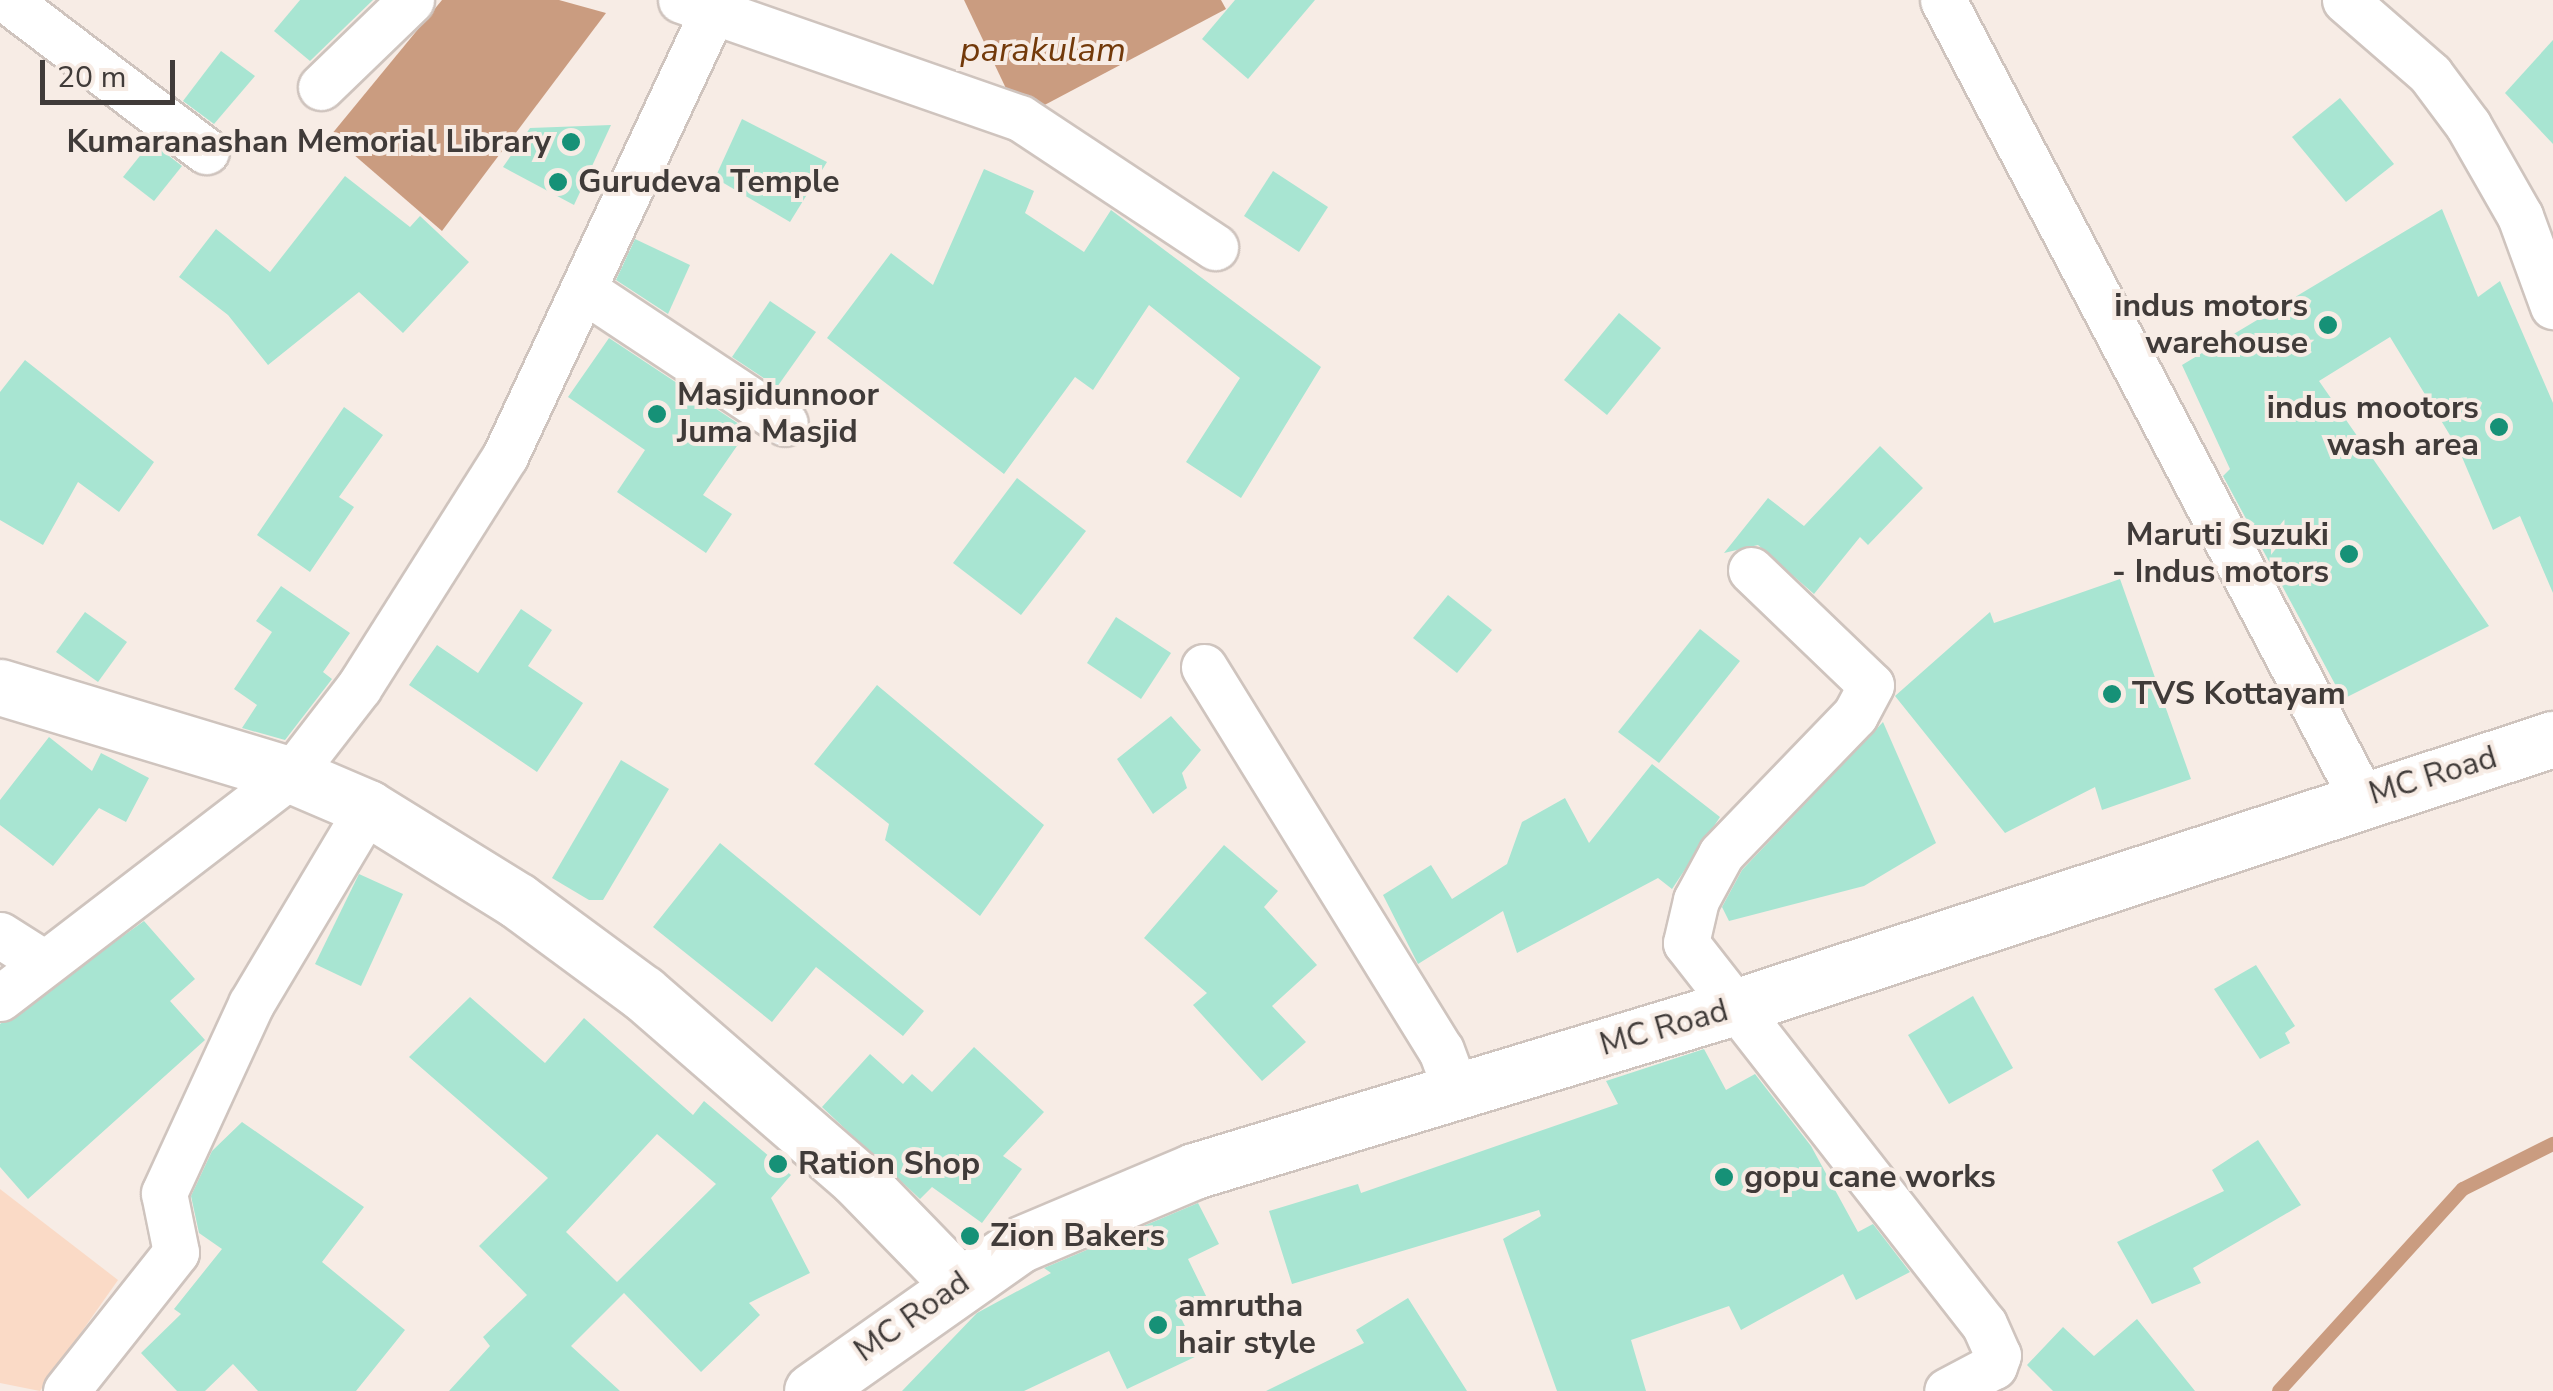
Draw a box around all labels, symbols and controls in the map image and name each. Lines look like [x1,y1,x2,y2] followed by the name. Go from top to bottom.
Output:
[960,29,1126,71] water label: parakulam
[45,40,180,102] scale bar
[57,57,126,98] text: 20 m
[66,123,551,161] place label: Kumaranashan Memorial Library
[560,131,582,153] marker: Kumaranashan Memorial Library
[578,163,840,201] place label: Gurudeva Temple
[547,171,569,193] marker: Gurudeva Temple
[2114,288,2308,363] place label: indus motors warehouse
[2317,314,2339,336] marker: indus motors warehouse
[677,377,879,452] place label: Masjidunnoor Juma Masjid
[2267,390,2479,465] place label: indus mootors wash area
[646,403,668,425] marker: Masjidunnoor Juma Masjid
[2488,416,2510,438] marker: indus mootors wash area
[2112,517,2329,592] place label: Maruti Suzuki - Indus motors
[2338,543,2360,565] marker: Maruti Suzuki - Indus motors
[2132,675,2346,713] place label: TVS Kottayam
[2101,683,2123,705] marker: TVS Kottayam
[2364,738,2502,814] street label: MC Road
[1595,991,1733,1065] street label: MC Road
[798,1145,980,1183] place label: Ration Shop
[767,1153,789,1175] marker: Ration Shop
[1744,1158,1996,1196] place label: gopu cane works
[1713,1166,1735,1188] marker: gopu cane works
[990,1217,1165,1255] place label: Zion Bakers
[959,1225,981,1247] marker: Zion Bakers
[847,1264,977,1370] street label: MC Road
[1178,1288,1316,1363] place label: amrutha hair style
[1147,1314,1169,1336] marker: amrutha hair style

